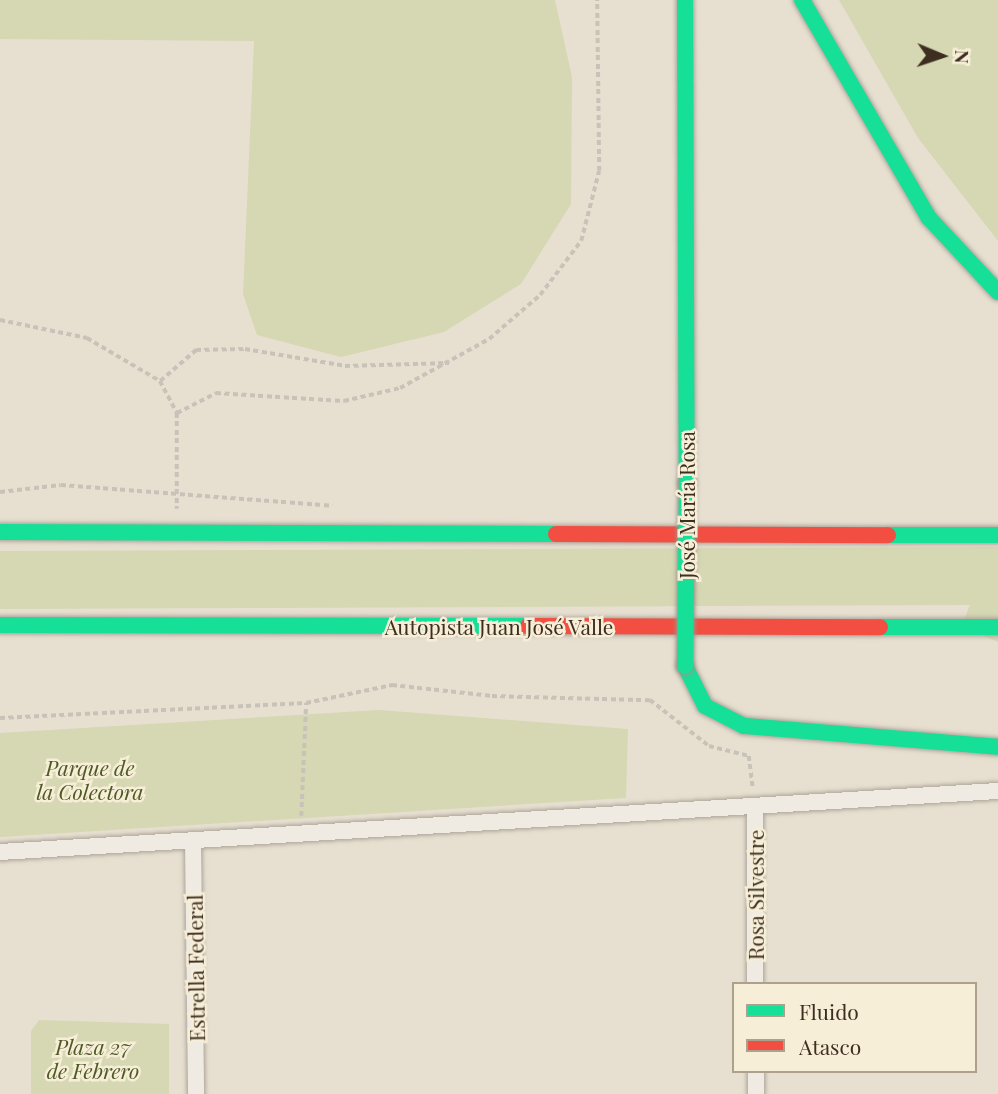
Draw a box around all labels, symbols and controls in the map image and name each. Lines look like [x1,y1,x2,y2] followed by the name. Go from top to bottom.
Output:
[907,21,977,91] north arrow
[950,49,976,64] text: N
[673,431,699,579] street label: José María Rosa
[384,613,614,639] street label: Autopista Juan José Valle
[36,754,144,804] park label: Parque de la Colectora
[742,830,768,960] street label: Rosa Silvestre
[181,894,209,1042] street label: Estrella Federal
[732,982,977,1073] legend
[799,997,859,1025] text: Fluido
[799,1032,861,1060] text: Atasco
[47,1033,139,1083] park label: Plaza 27 de Febrero

